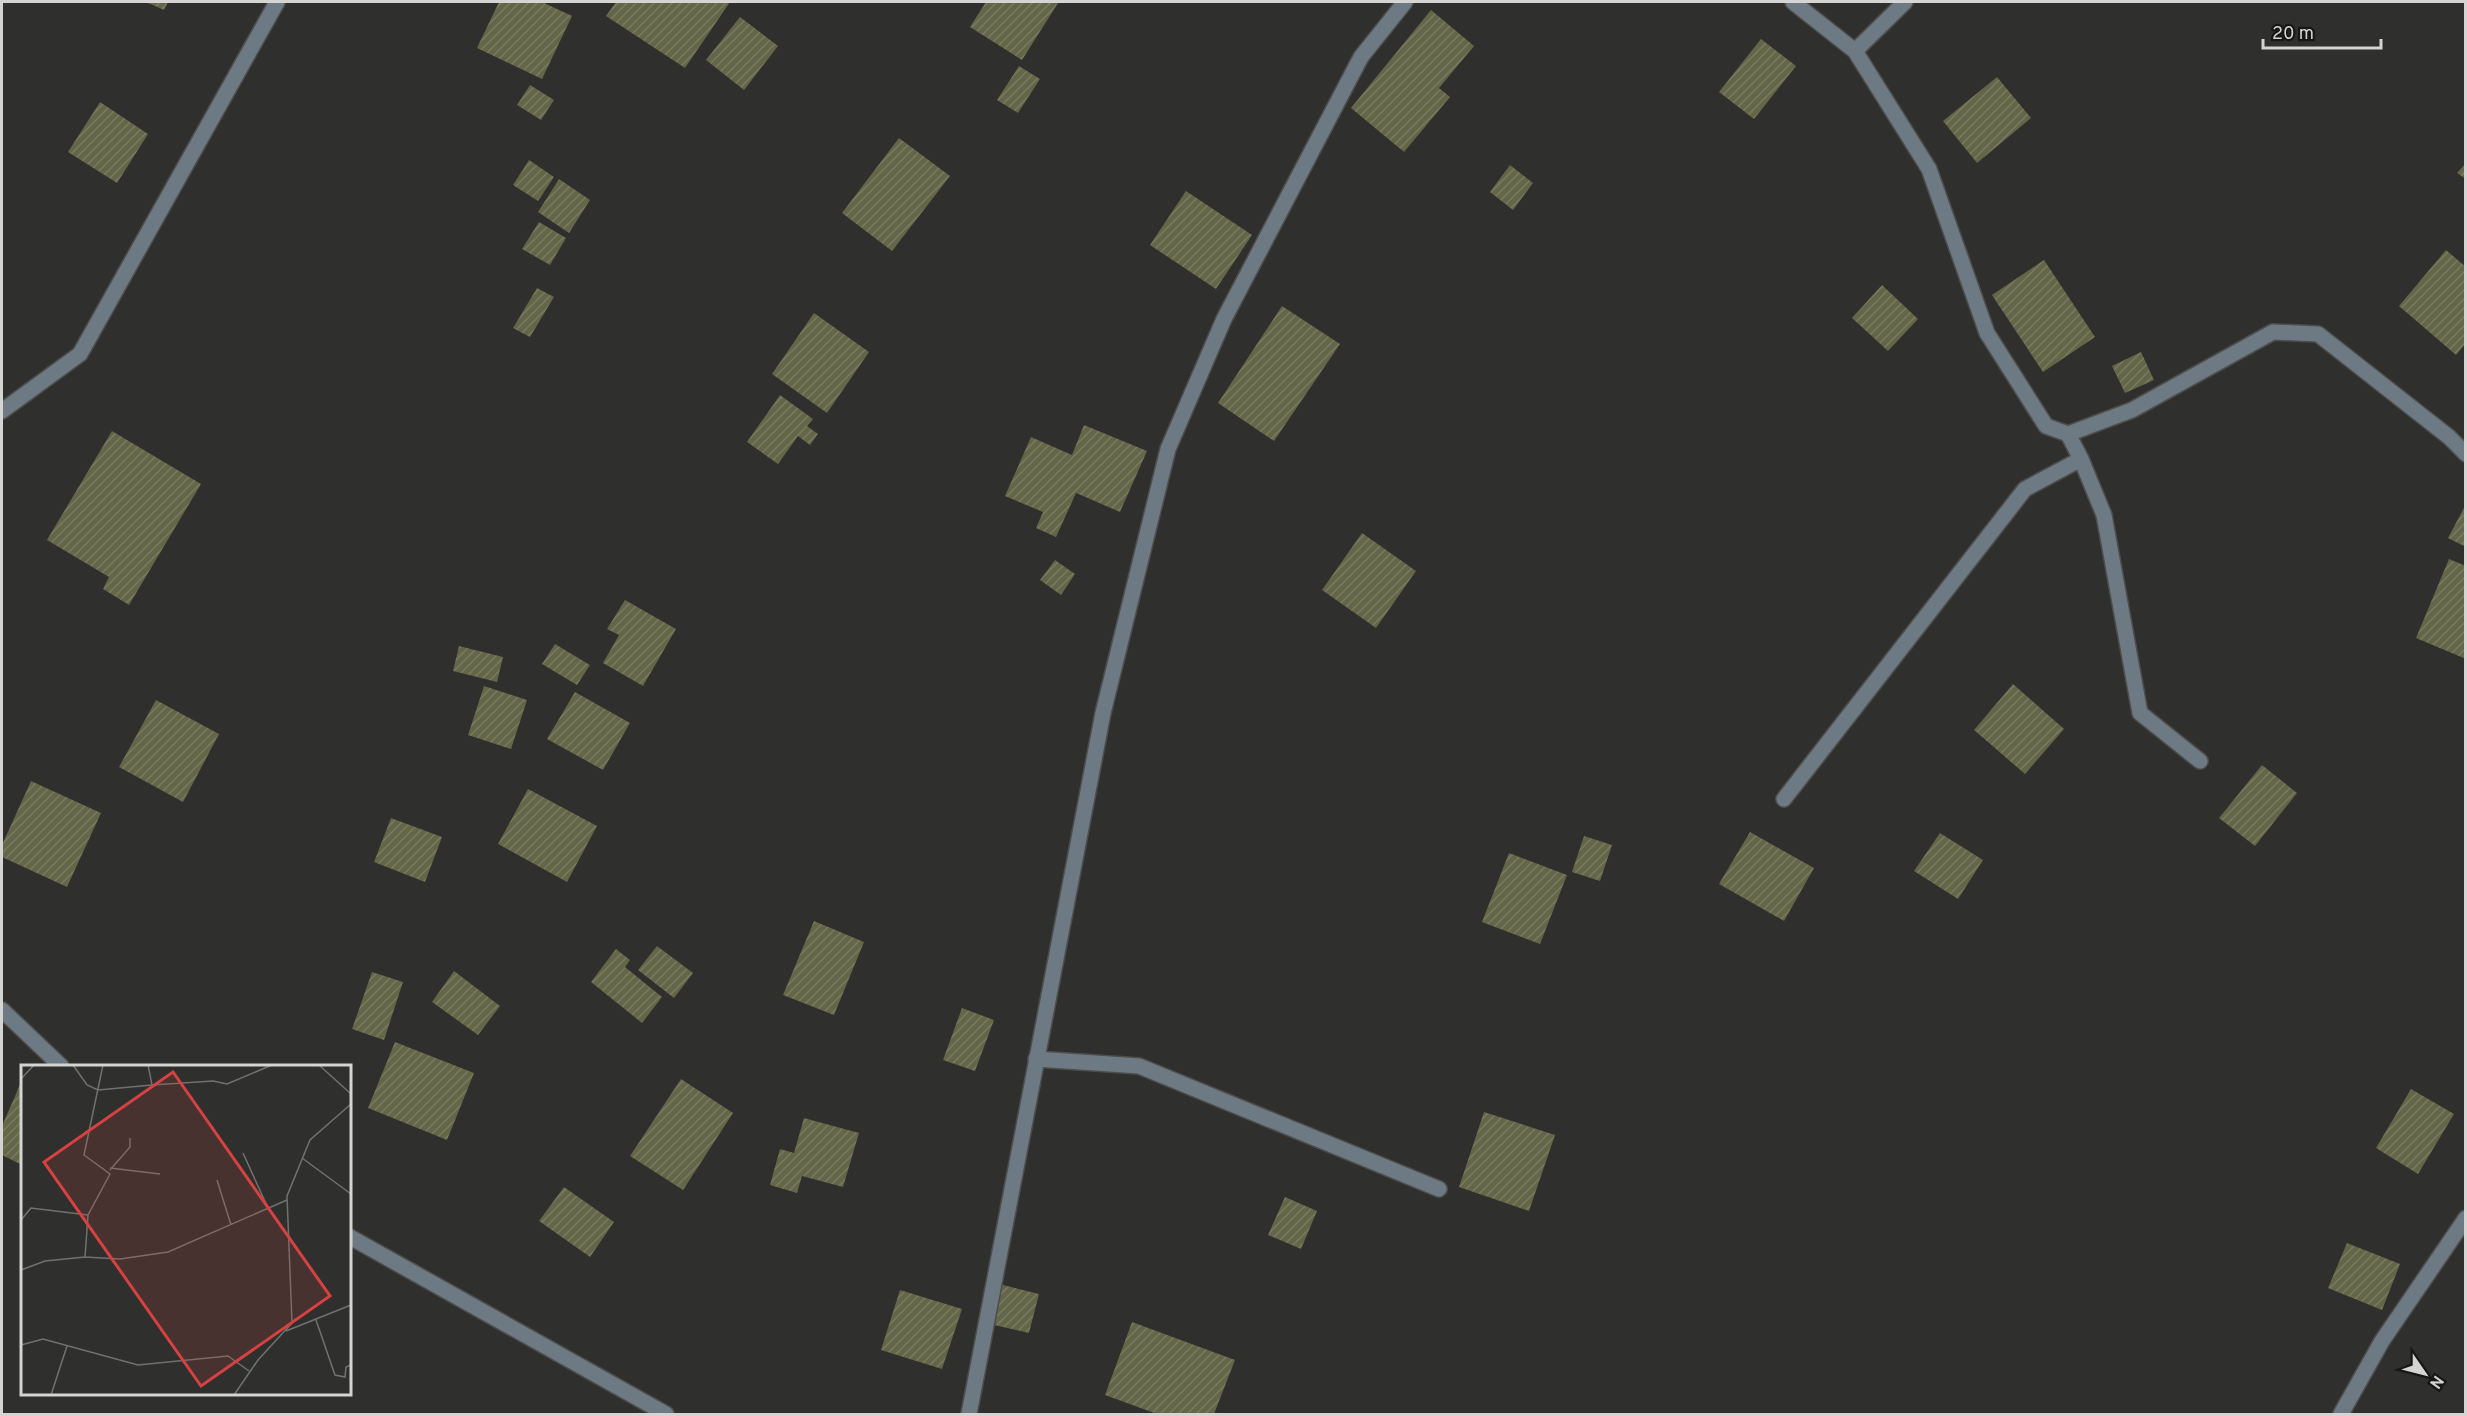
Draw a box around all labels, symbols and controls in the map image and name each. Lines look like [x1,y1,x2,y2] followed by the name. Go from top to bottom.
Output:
[2263,12,2382,50] scale bar
[2272,23,2314,46] text: 20 m
[21,1065,351,1395] inset map
[2395,1344,2455,1404] north arrow
[2424,1371,2447,1392] text: N

